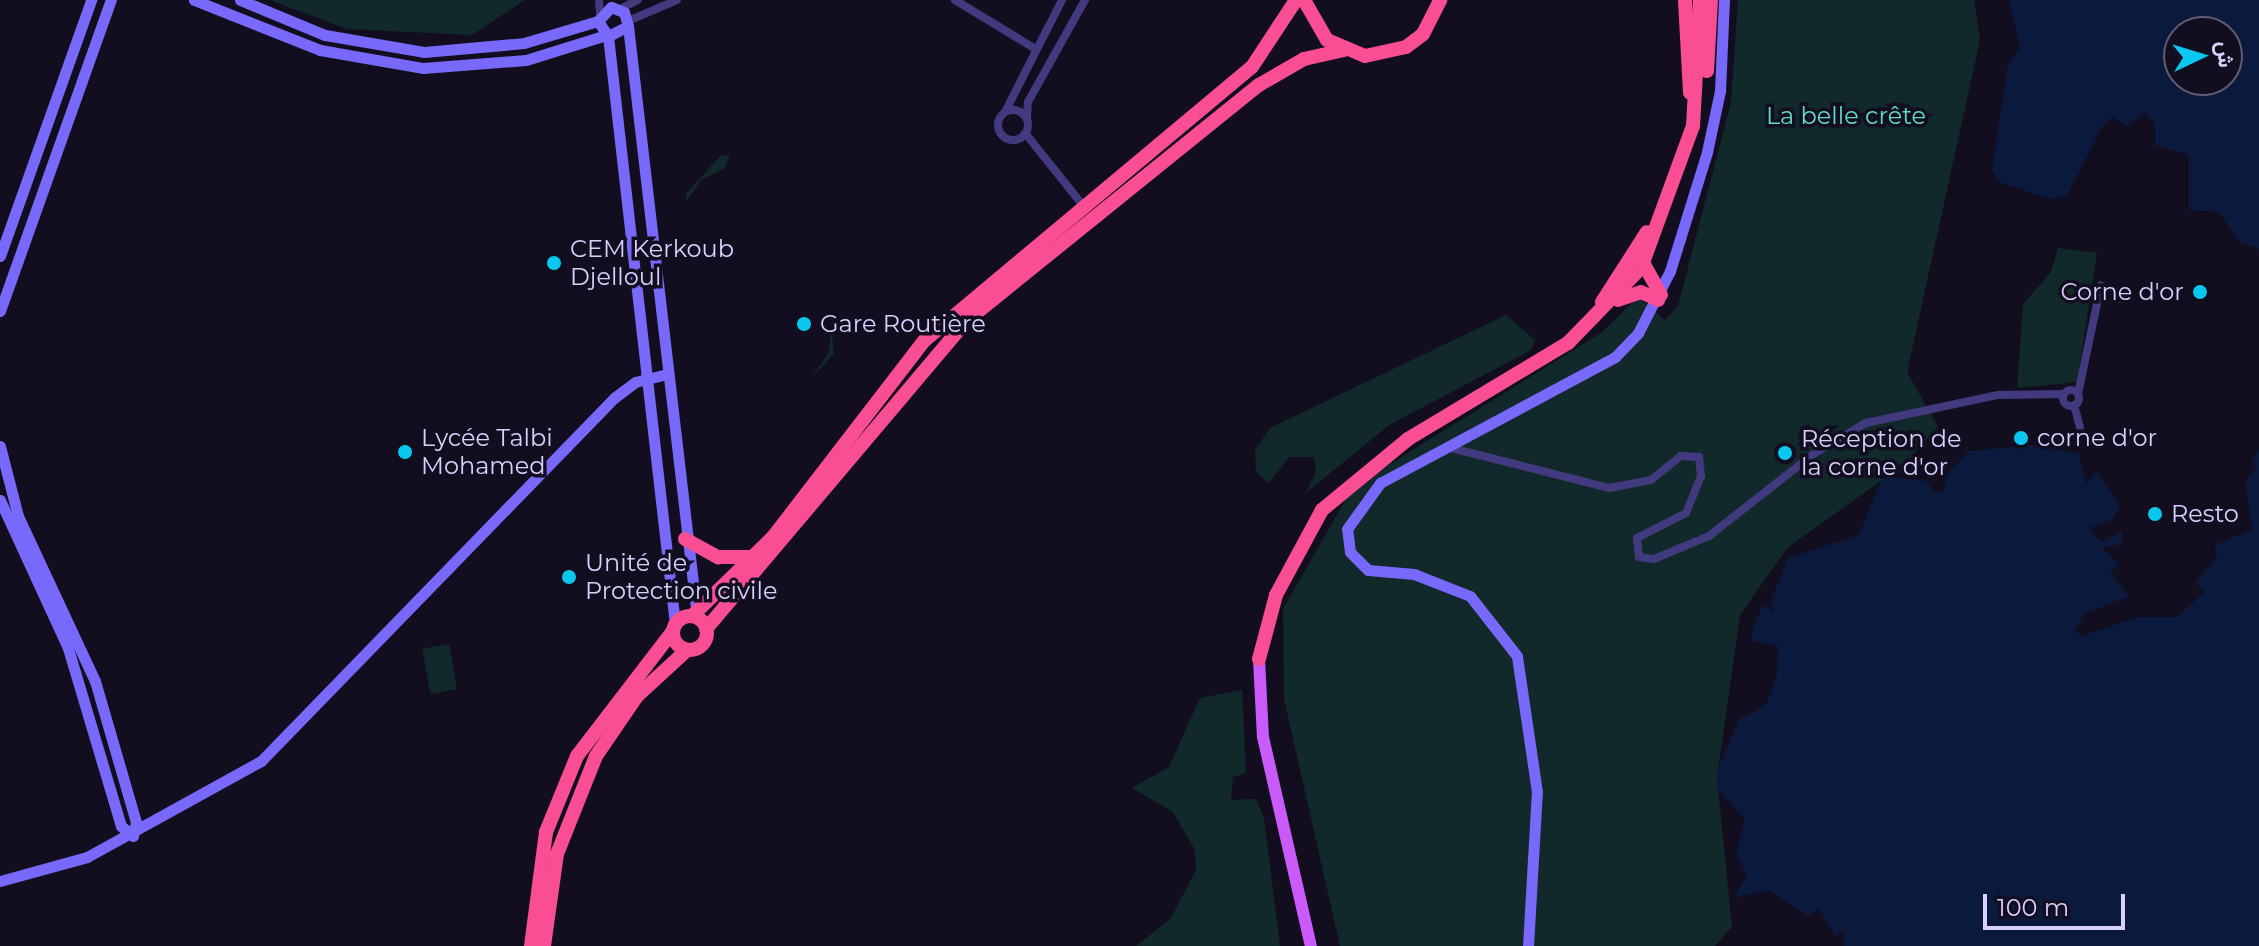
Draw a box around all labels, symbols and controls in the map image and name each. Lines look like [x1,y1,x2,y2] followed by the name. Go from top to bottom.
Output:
[2163,16,2243,96] north arrow
[2211,40,2240,69] text: ش
[1766,102,1926,130] park label: La belle crête
[570,235,734,291] place label: CEM Kerkoub Djelloul
[545,254,563,272] marker: CEM Kerkoub Djelloul
[2061,278,2184,306] place label: Corne d'or
[2191,283,2209,301] marker: Corne d'or
[820,310,986,338] place label: Gare Routière
[795,315,813,333] marker: Gare Routière
[421,424,553,480] place label: Lycée Talbi Mohamed
[2037,424,2157,452] place label: corne d'or
[1801,425,1961,481] place label: Réception de la corne d'or
[2012,429,2030,447] marker: corne d'or
[396,443,414,461] marker: Lycée Talbi Mohamed
[1776,444,1794,462] marker: Réception de la corne d'or
[2171,500,2239,528] place label: Resto
[2146,505,2164,523] marker: Resto
[585,549,777,605] place label: Unité de Protection civile
[560,568,578,586] marker: Unité de Protection civile
[1987,878,2129,928] scale bar
[1997,893,2069,922] text: 100 m

